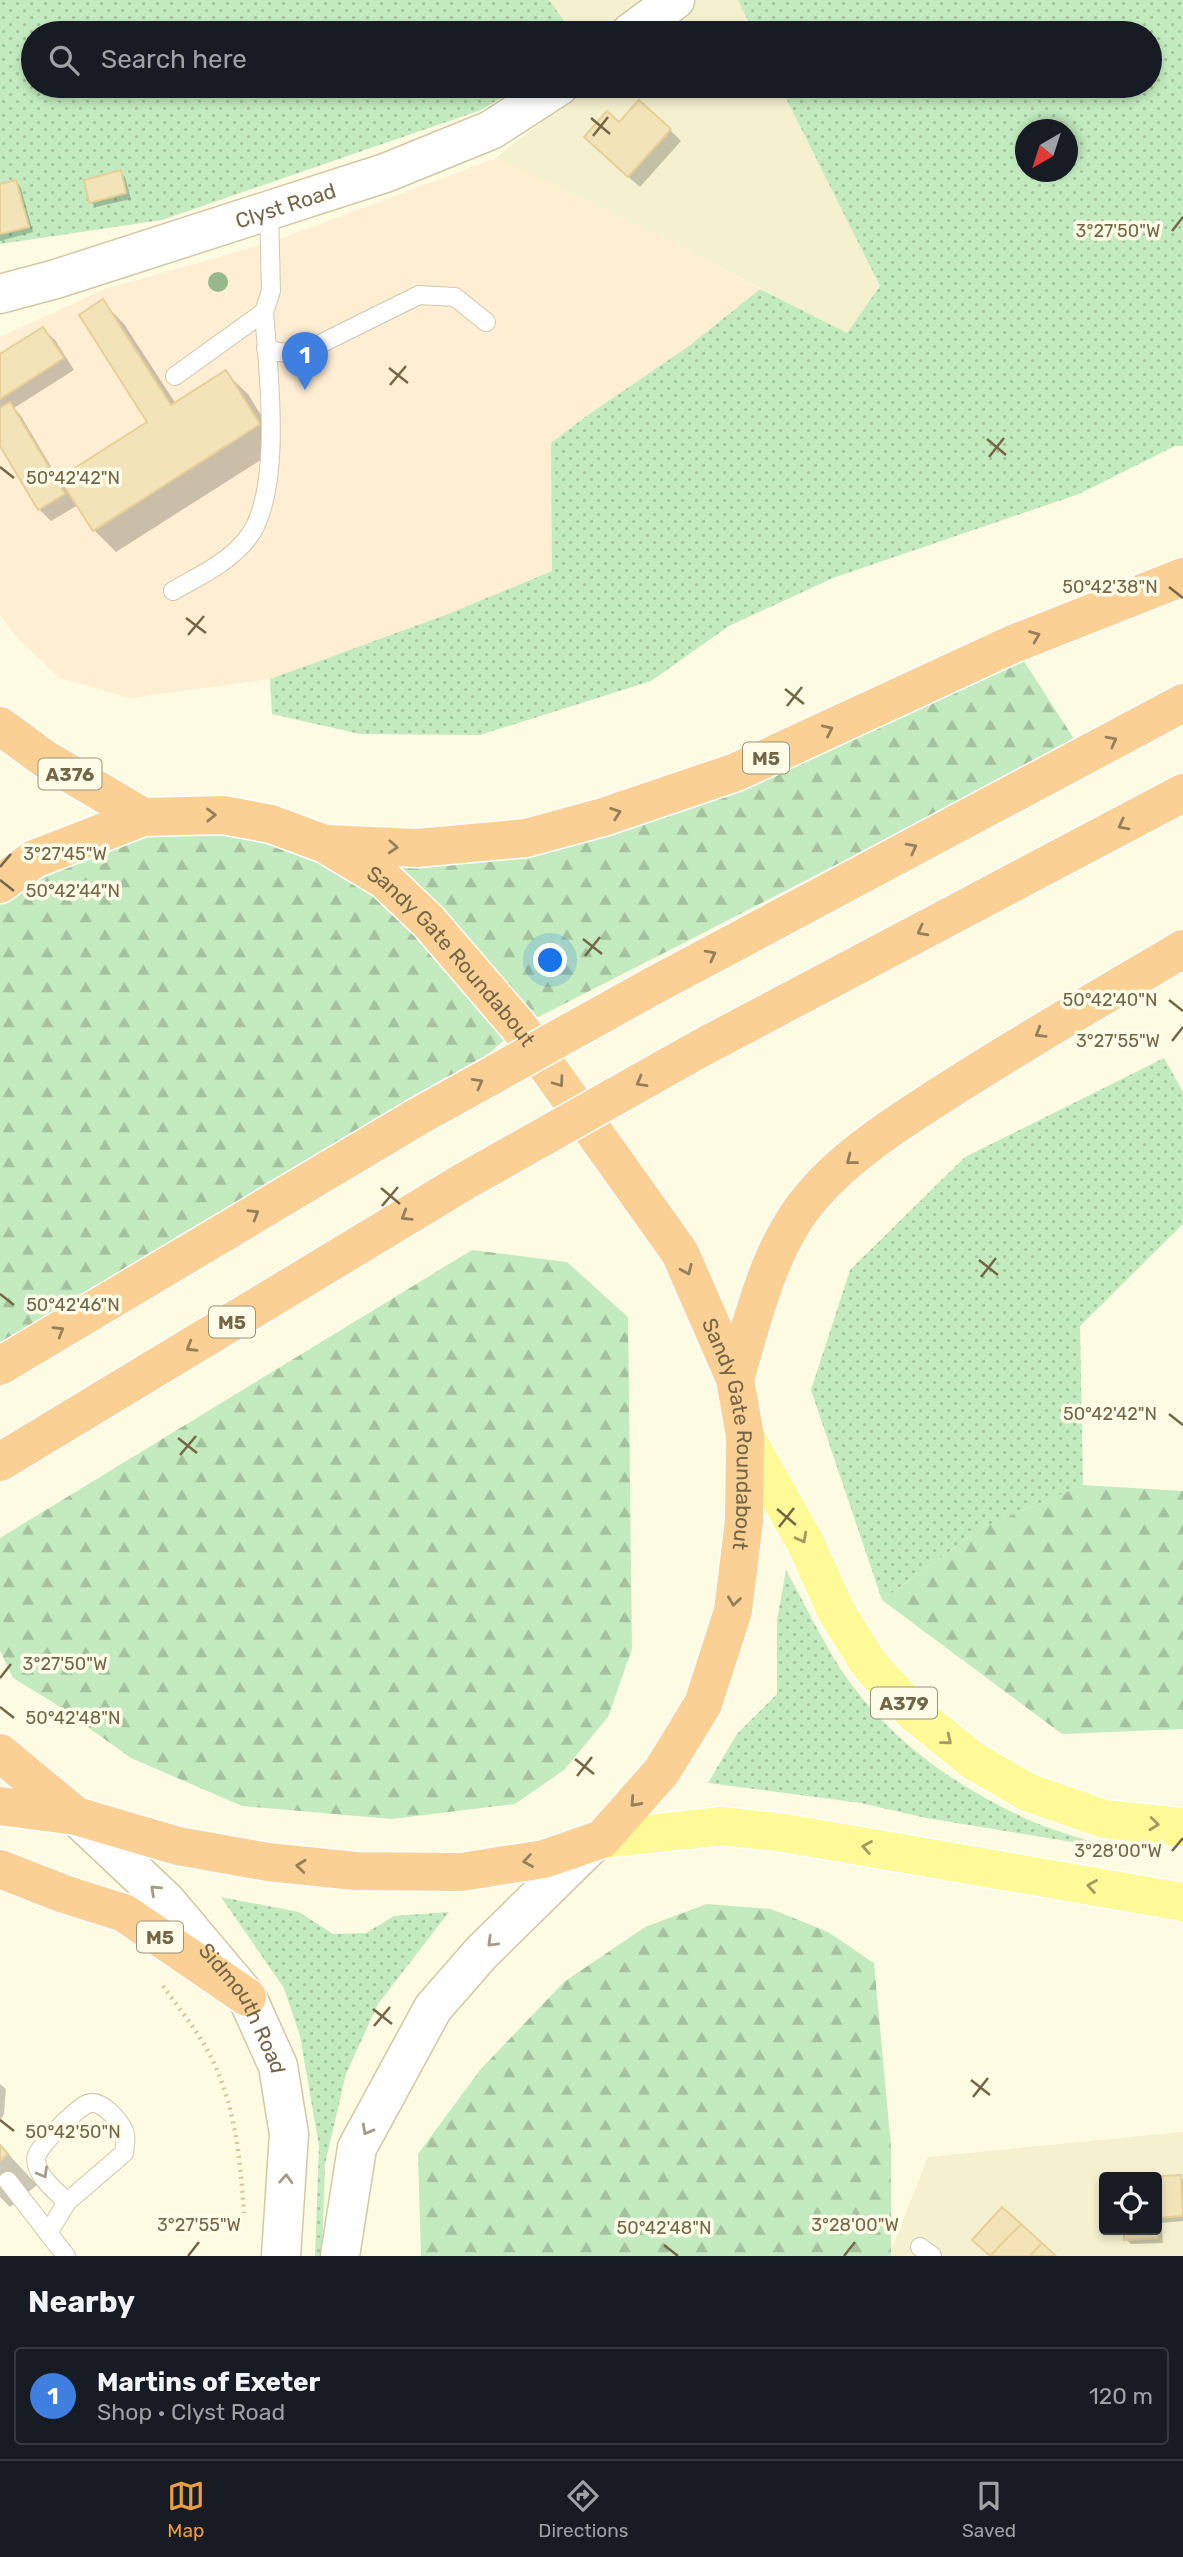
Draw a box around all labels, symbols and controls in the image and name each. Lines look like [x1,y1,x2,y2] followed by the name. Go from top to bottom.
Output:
[21,21,1162,98] search box
[45,41,83,79] icon: search
[101,44,247,75] text: Search here
[1015,119,1078,182] north arrow
[232,177,339,233] street label: Clyst Road
[1076,220,1160,242] text: 3°27'50"W
[282,332,328,390] pin: 1
[26,467,120,489] text: 50°42'42"N
[1062,576,1158,598] text: 50°42'38"N
[1028,630,1040,644] one-way arrow
[821,724,833,738] one-way arrow
[1105,736,1118,749] one-way arrow
[743,743,789,774] road number: M5
[38,758,102,790] road number: A376
[206,807,217,823] one-way arrow
[610,807,622,821] one-way arrow
[1118,817,1130,830] one-way arrow
[387,839,398,854] one-way arrow
[23,843,107,865] text: 3°27'45"W
[904,843,917,856] one-way arrow
[363,860,541,1051] street label: Sandy Gate Roundabout
[26,880,120,902] text: 50°42'44"N
[916,923,929,937] one-way arrow
[533,943,567,977] your location
[704,950,716,963] one-way arrow
[1063,989,1157,1011] text: 50°42'40"N
[1034,1025,1047,1038] one-way arrow
[1076,1030,1160,1052] text: 3°27'55"W
[551,1074,563,1087] one-way arrow
[636,1074,648,1087] one-way arrow
[471,1078,483,1091] one-way arrow
[846,1151,859,1164] one-way arrow
[401,1208,414,1221] one-way arrow
[246,1210,259,1223] one-way arrow
[679,1263,693,1275] one-way arrow
[26,1294,120,1316] text: 50°42'46"N
[209,1306,255,1338] road number: M5
[697,1314,758,1552] street label: Sandy Gate Roundabout
[51,1326,64,1339] one-way arrow
[185,1339,198,1352] one-way arrow
[1063,1403,1157,1425] text: 50°42'42"N
[794,1530,808,1543] one-way arrow
[727,1595,742,1607] one-way arrow
[23,1653,107,1675] text: 3°27'50"W
[871,1688,937,1718] road number: A379
[26,1707,120,1729] text: 50°42'48"N
[939,1731,951,1744] one-way arrow
[630,1794,643,1807] one-way arrow
[1149,1816,1160,1831] one-way arrow
[862,1840,873,1855] one-way arrow
[1074,1840,1162,1862] text: 3°28'00"W
[522,1854,533,1869] one-way arrow
[295,1858,307,1873] one-way arrow
[1086,1879,1098,1894] one-way arrow
[150,1886,163,1899] one-way arrow
[137,1922,183,1952] road number: M5
[487,1934,500,1947] one-way arrow
[194,1937,291,2075] street label: Sidmouth Road
[25,2121,121,2143] text: 50°42'50"N
[361,2123,375,2136] one-way arrow
[35,2166,48,2179] one-way arrow
[1099,2172,1162,2235] map controls
[1099,2172,1162,2235] button: locate
[278,2173,293,2184] one-way arrow
[157,2214,241,2236] text: 3°27'55"W
[811,2214,899,2236] text: 3°28'00"W
[617,2217,711,2239] text: 50°42'48"N
[28,2284,135,2320] text: Nearby
[97,2367,320,2398] text: Martins of Exeter
[47,2382,59,2410] text: 1
[1089,2382,1153,2410] text: 120 m
[97,2398,285,2426] text: Shop · Clyst Road
[167,2477,205,2542] tab: Map
[538,2477,628,2542] tab: Directions
[962,2477,1016,2542] tab: Saved

